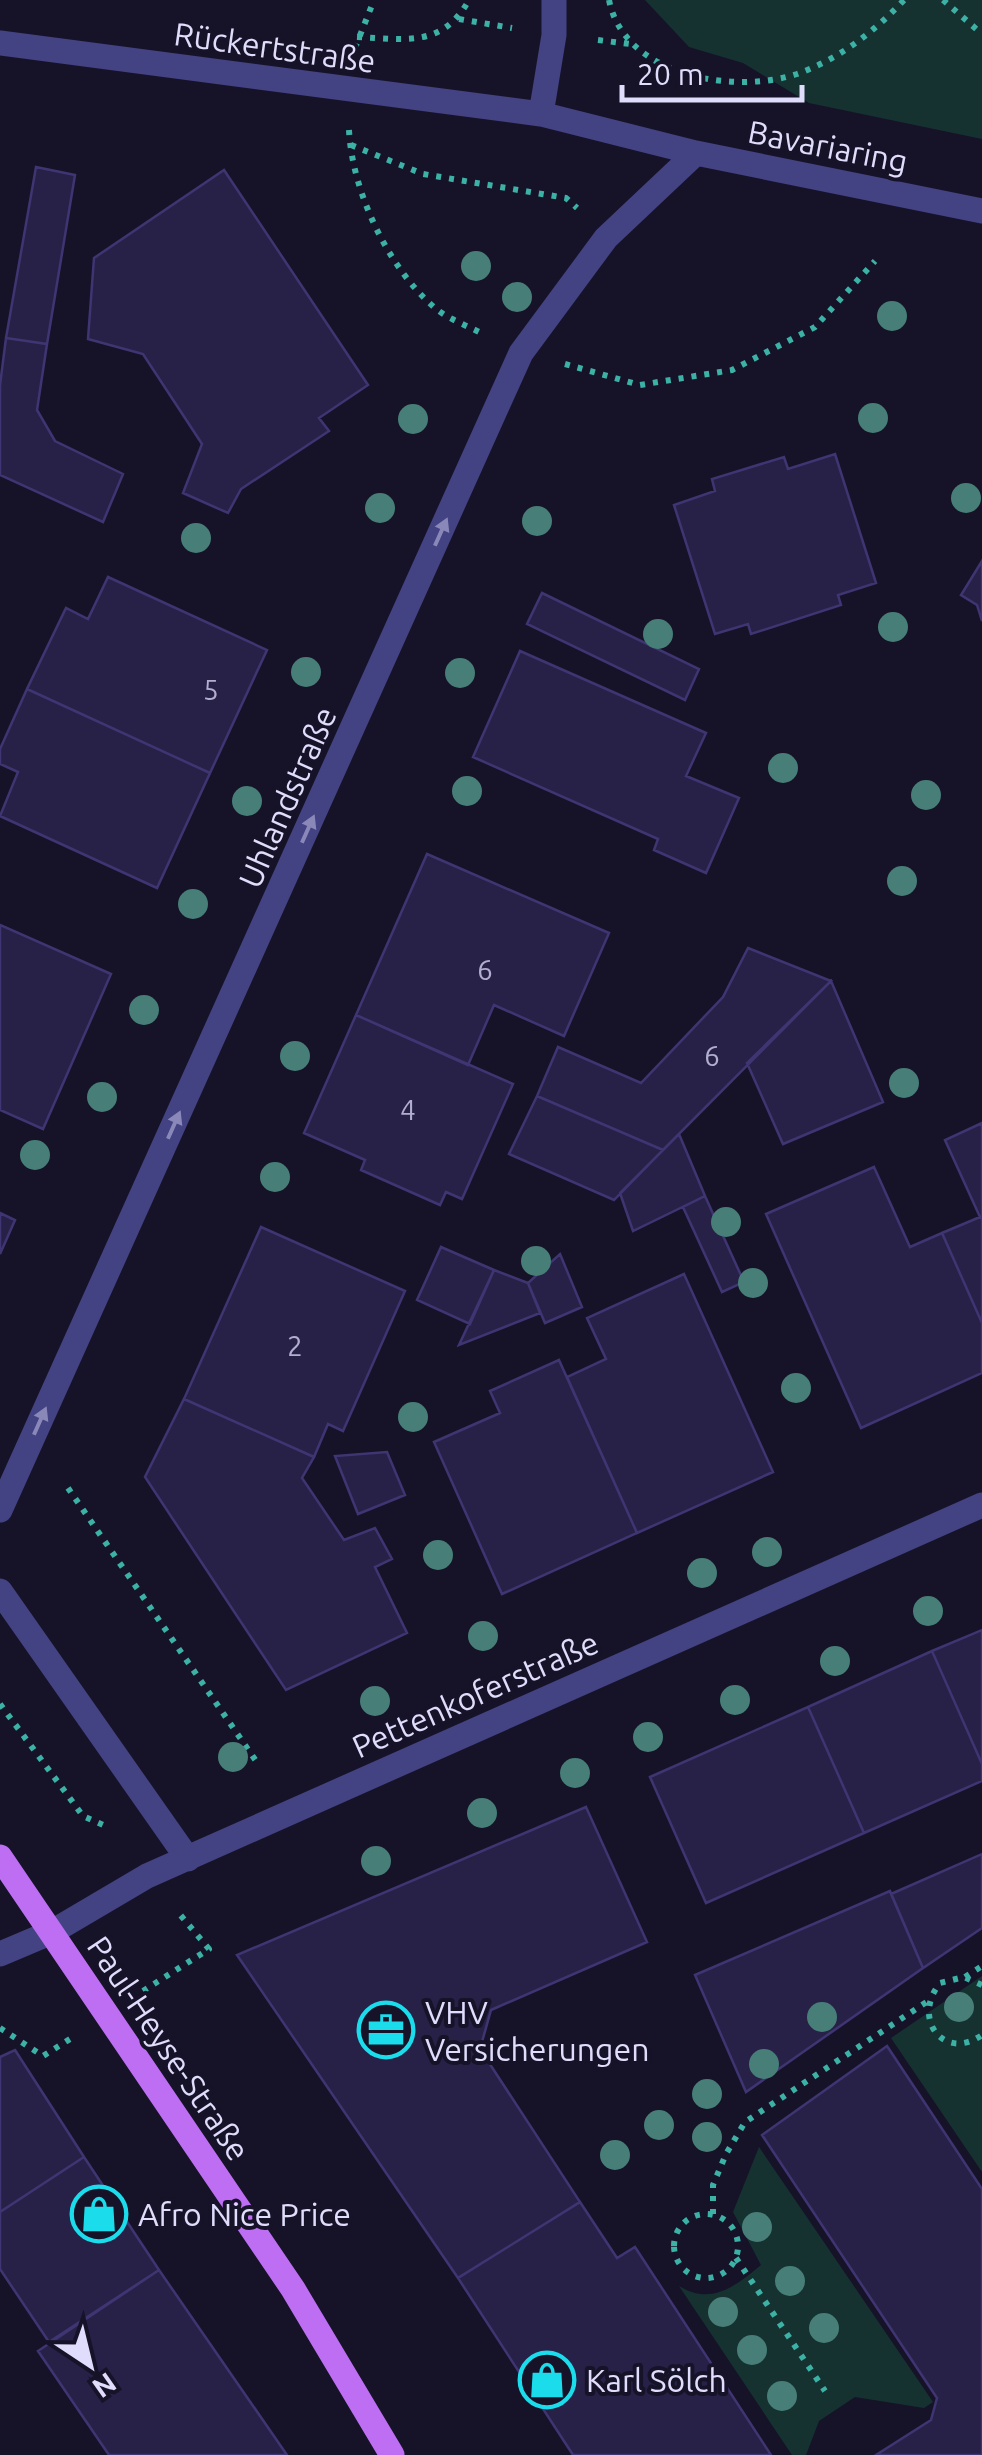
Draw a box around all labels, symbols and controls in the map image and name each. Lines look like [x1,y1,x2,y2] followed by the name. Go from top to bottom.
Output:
[172,15,378,79] street label: Rückertstraße
[622,40,802,102] scale bar
[637,57,704,91] text: 20 m
[745,113,911,179] street label: Bavariaring
[432,517,449,546] one-way arrow
[203,674,219,705] house number: 5
[231,701,343,893] street label: Uhlandstraße
[300,814,316,844] one-way arrow
[477,954,493,985] house number: 6
[704,1040,720,1071] house number: 6
[400,1094,416,1125] house number: 4
[166,1110,182,1140] one-way arrow
[287,1330,303,1361] house number: 2
[32,1406,48,1436] one-way arrow
[346,1624,604,1764] street label: Pettenkoferstraße
[81,1929,257,2167] street label: Paul-Heyse-Straße
[425,1994,649,2067] place label: VHV Versicherungen
[356,2000,416,2060] office icon: VHV Versicherungen
[69,2184,129,2244] shop icon: Afro Nice Price
[138,2196,351,2232] place label: Afro Nice Price
[40,2315,140,2415] north arrow
[517,2350,577,2410] shop icon: Karl Sölch
[586,2362,727,2398] place label: Karl Sölch
[87,2367,122,2405] text: N

